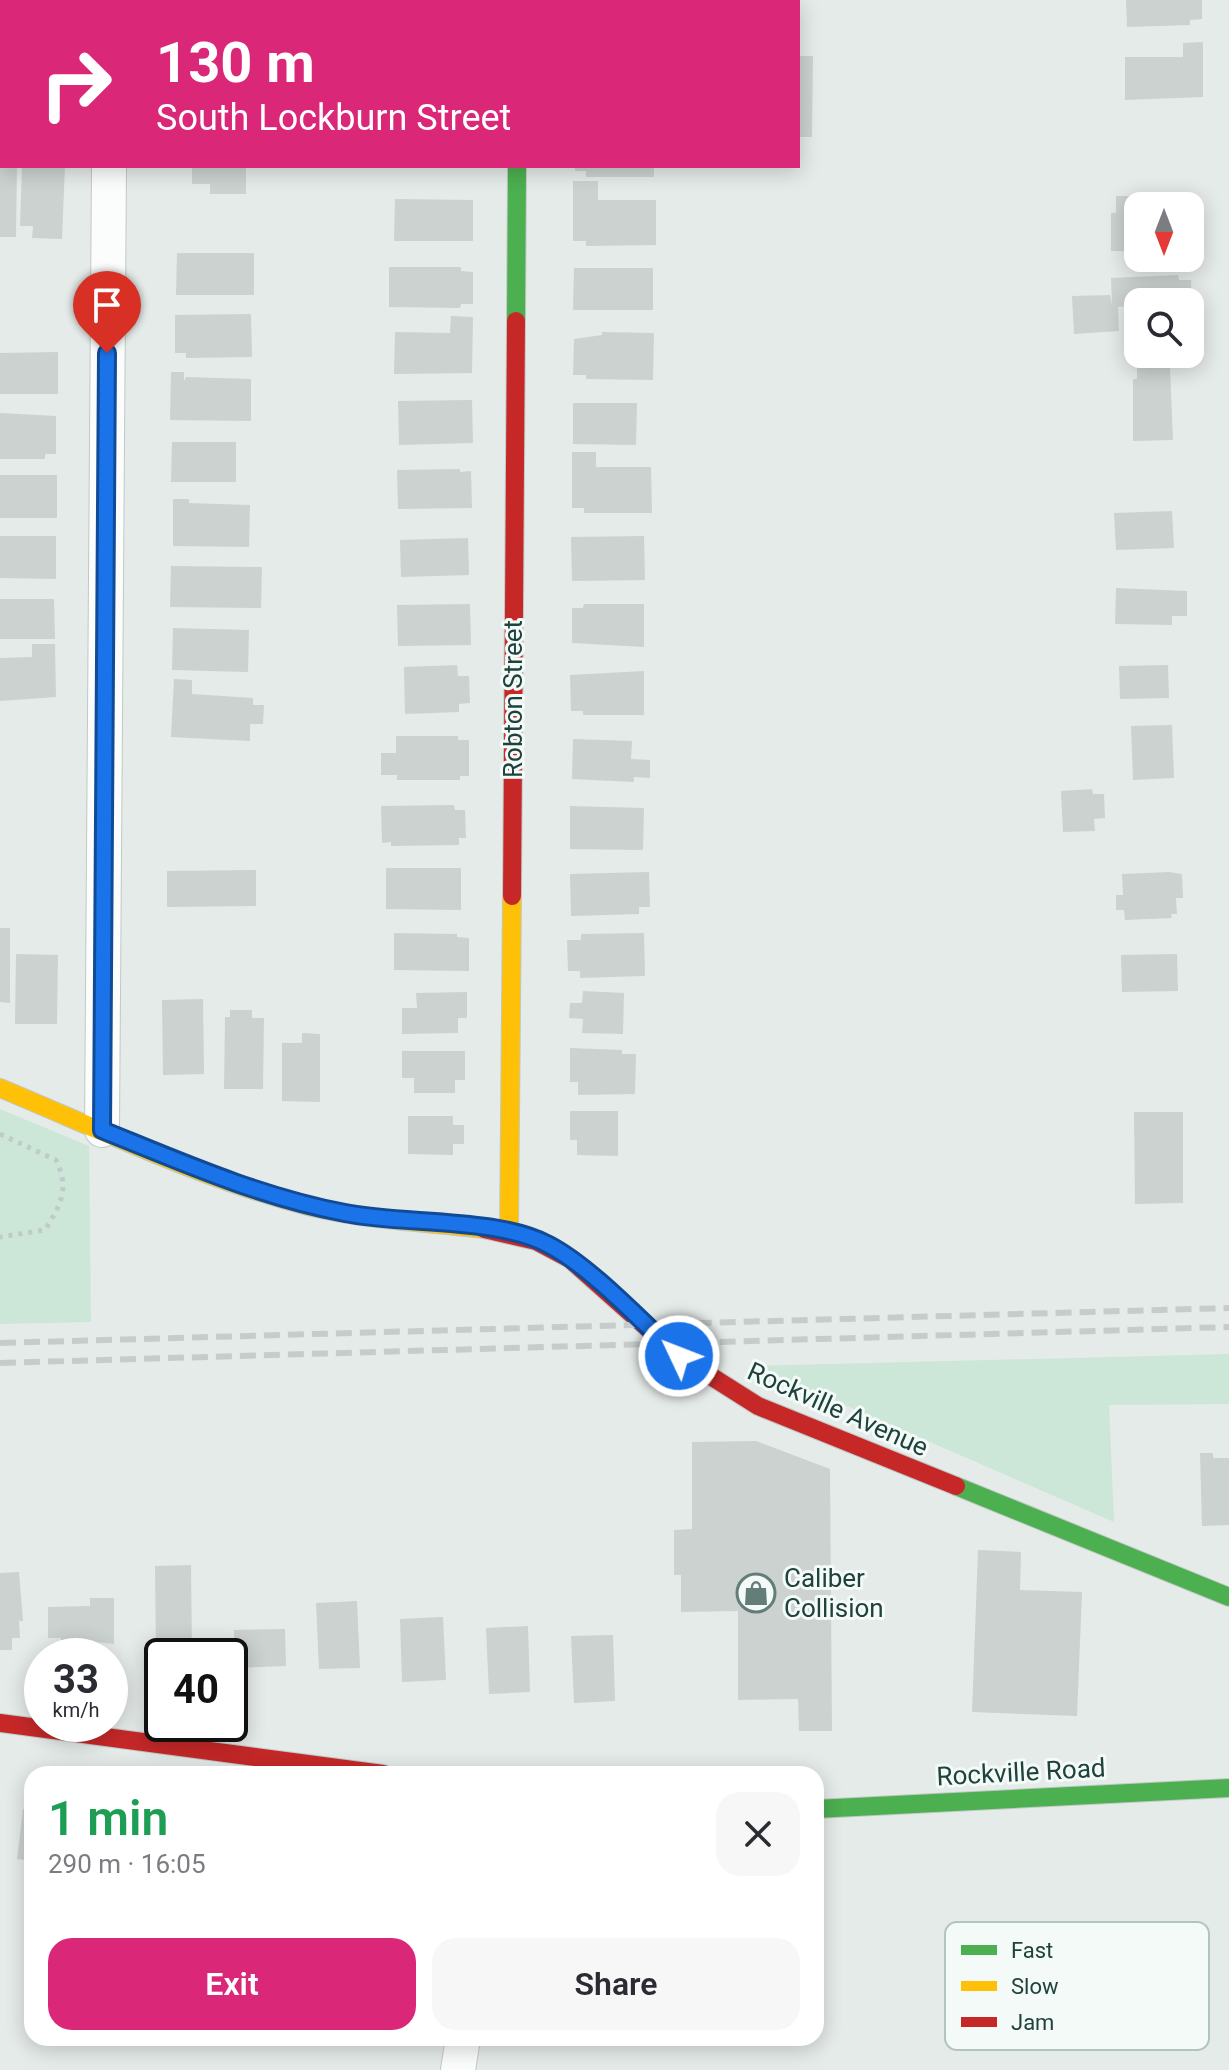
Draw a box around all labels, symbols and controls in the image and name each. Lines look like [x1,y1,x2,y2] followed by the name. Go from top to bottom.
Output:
[156,30,315,96] text: 130 m
[24,32,128,136] icon: right
[156,97,511,139] text: South Lockburn Street
[1124,192,1204,272] north arrow
[1124,192,1204,368] map controls
[73,271,141,353] pin
[85,283,129,327] icon: arrive
[1124,288,1204,368] button: search
[498,620,528,778] street label: Robton Street
[637,1314,721,1398] position arrow
[743,1356,933,1462] street label: Rockville Avenue
[784,1563,884,1623] place label: Caliber Collision
[735,1572,777,1614] shop icon: Caliber Collision
[144,1638,248,1742] speed limit sign: 40
[53,1656,99,1703] text: 33
[53,1698,99,1722] text: km/h
[936,1753,1106,1791] street label: Rockville Road
[48,1790,168,1847] text: 1 min
[716,1792,800,1876] button: close
[48,1849,206,1879] text: 290 m · 16:05
[945,1922,1209,2050] legend
[48,1938,416,2030] button: Exit
[432,1938,800,2030] button: Share
[1011,1938,1053,1963] text: Fast
[1011,1974,1059,1999] text: Slow
[1011,2010,1054,2035] text: Jam

